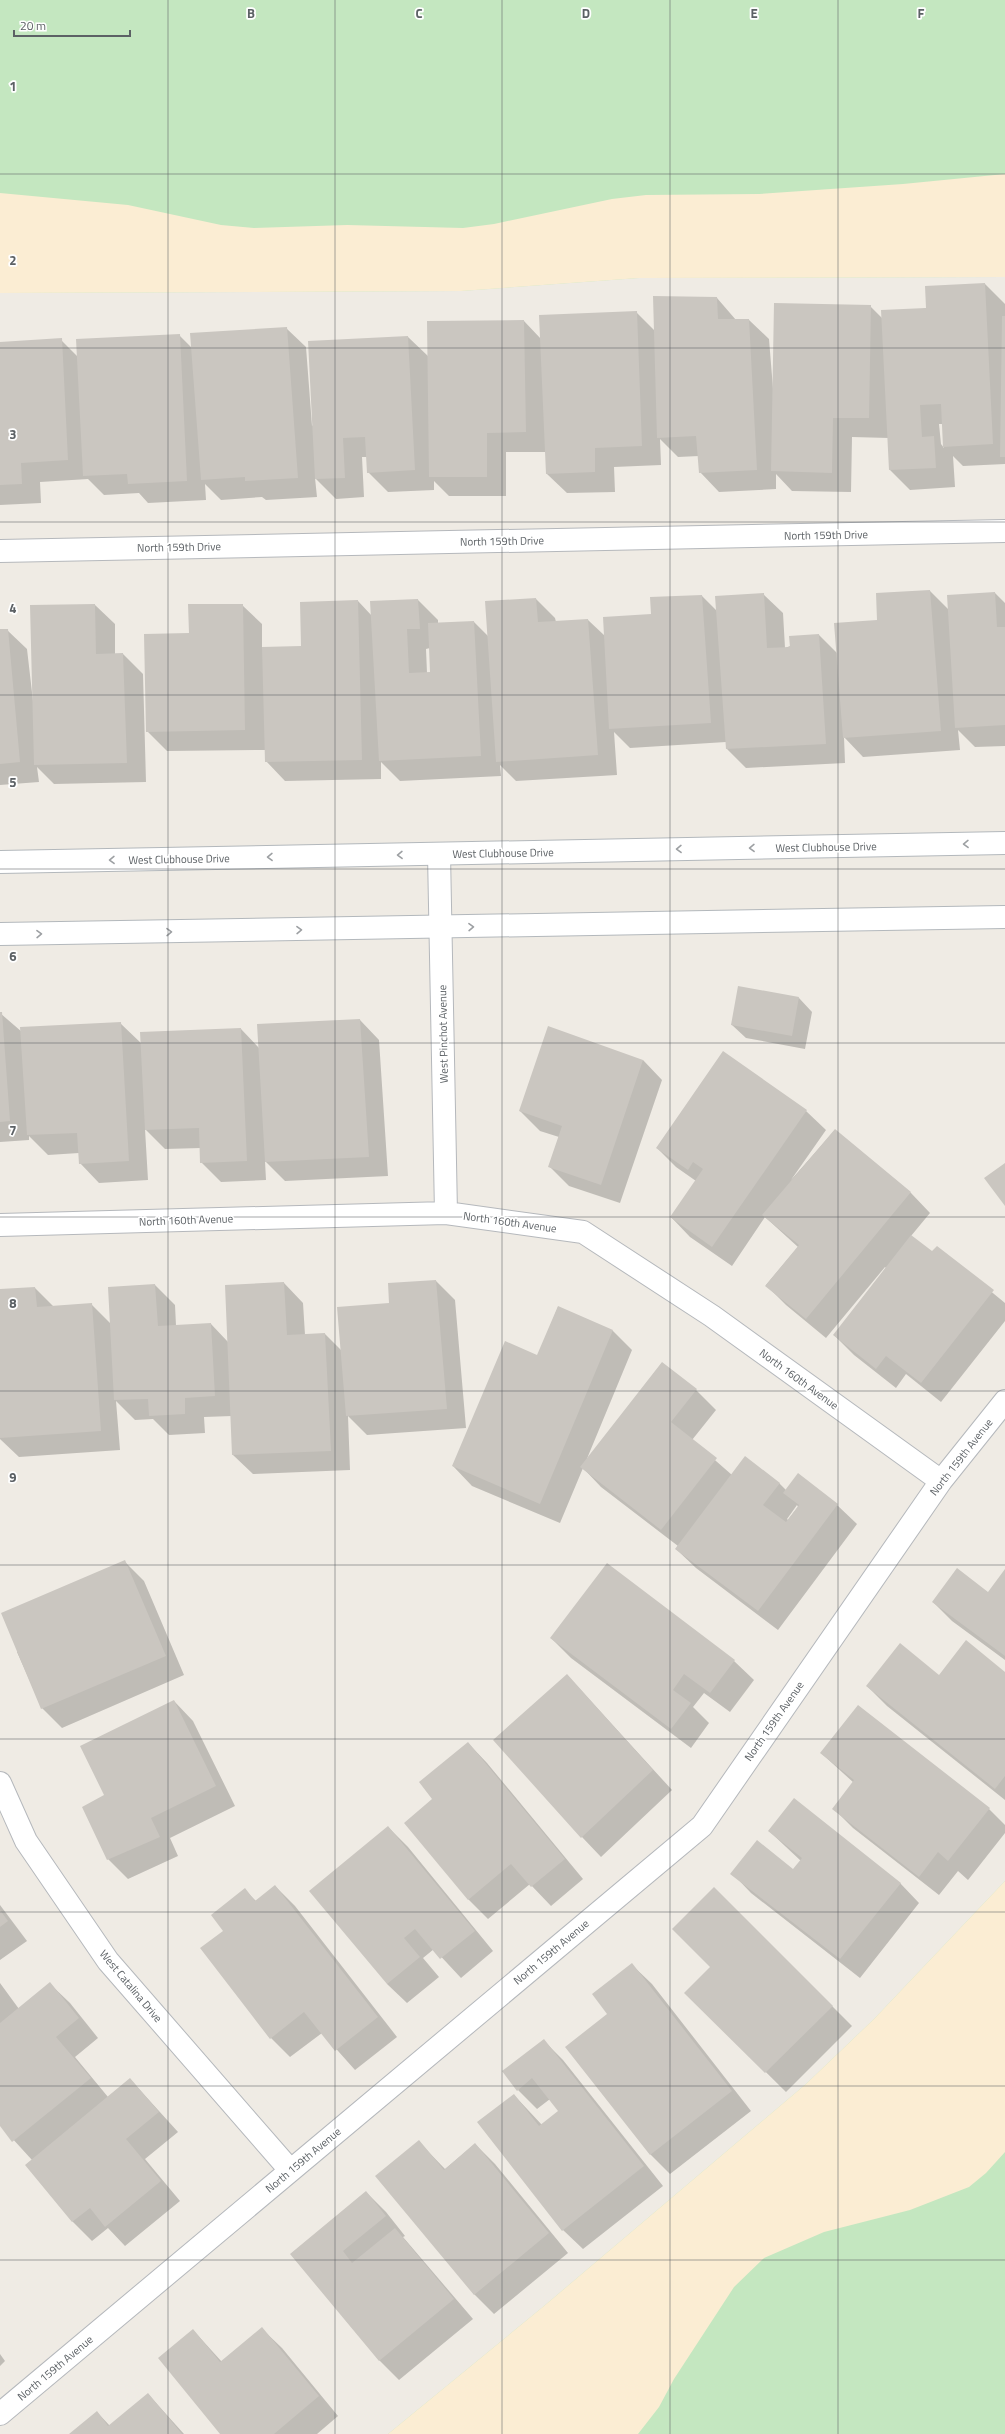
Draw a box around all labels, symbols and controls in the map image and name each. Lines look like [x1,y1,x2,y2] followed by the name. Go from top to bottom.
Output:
[247,3,255,23] text: B
[415,3,423,23] text: C
[582,3,590,23] text: D
[750,3,758,23] text: E
[918,3,925,23] text: F
[14,12,130,38] scale bar
[20,16,46,35] text: 20 m
[9,76,17,96] text: 1
[9,250,17,270] text: 2
[9,424,17,444] text: 3
[784,526,869,544] street label: North 159th Drive
[460,532,545,550] street label: North 159th Drive
[137,538,222,556] street label: North 159th Drive
[9,598,17,618] text: 4
[9,772,17,792] text: 5
[775,838,877,856] street label: West Clubhouse Drive
[963,840,969,848] one-way arrow
[452,844,554,862] street label: West Clubhouse Drive
[749,844,755,852] one-way arrow
[676,845,682,853] one-way arrow
[128,850,230,868] street label: West Clubhouse Drive
[397,851,403,859] one-way arrow
[267,853,273,861] one-way arrow
[109,856,115,864] one-way arrow
[468,923,474,931] one-way arrow
[296,926,302,934] one-way arrow
[166,928,172,936] one-way arrow
[36,930,42,938] one-way arrow
[9,946,17,966] text: 6
[434,984,452,1083] street label: West Pinchot Avenue
[9,1120,17,1140] text: 7
[462,1208,558,1237] street label: North 160th Avenue
[139,1210,234,1230] street label: North 160th Avenue
[9,1293,17,1313] text: 8
[756,1345,842,1413] street label: North 160th Avenue
[926,1415,997,1499] street label: North 159th Avenue
[9,1467,17,1487] text: 9
[740,1677,808,1764] street label: North 159th Avenue
[510,1915,593,1988] street label: North 159th Avenue
[96,1946,166,2026] street label: West Catalina Drive
[262,2123,345,2196] street label: North 159th Avenue
[14,2331,97,2404] street label: North 159th Avenue

